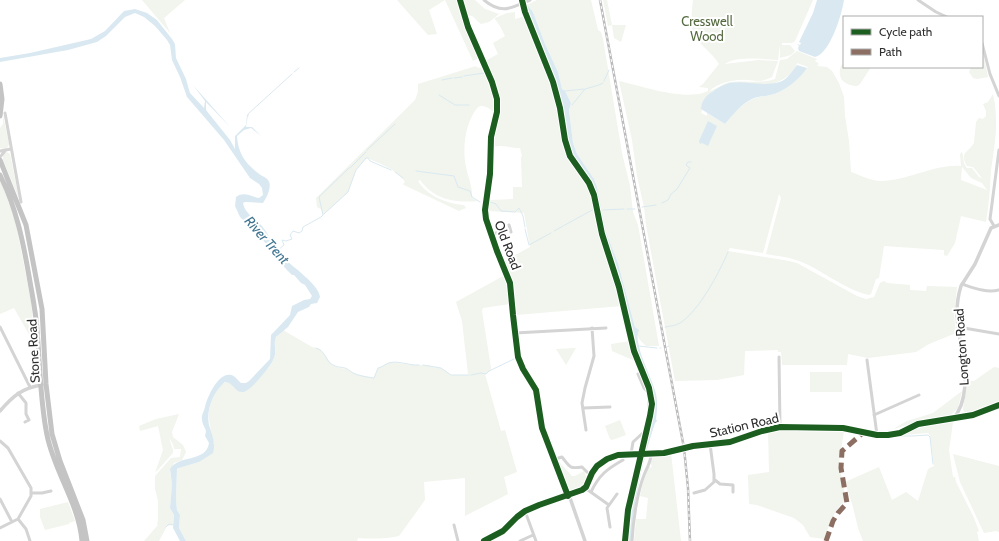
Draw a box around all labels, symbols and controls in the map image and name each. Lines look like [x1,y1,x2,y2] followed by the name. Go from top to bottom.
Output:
[681,13,733,44] park label: Cresswell Wood
[843,16,983,68] legend
[879,24,932,39] text: Cycle path
[879,44,902,59] text: Path
[241,212,294,268] water label: River Trent
[491,218,525,272] street label: Old Road
[950,308,972,386] street label: Longton Road
[23,319,43,383] street label: Stone Road
[708,409,780,441] street label: Station Road

